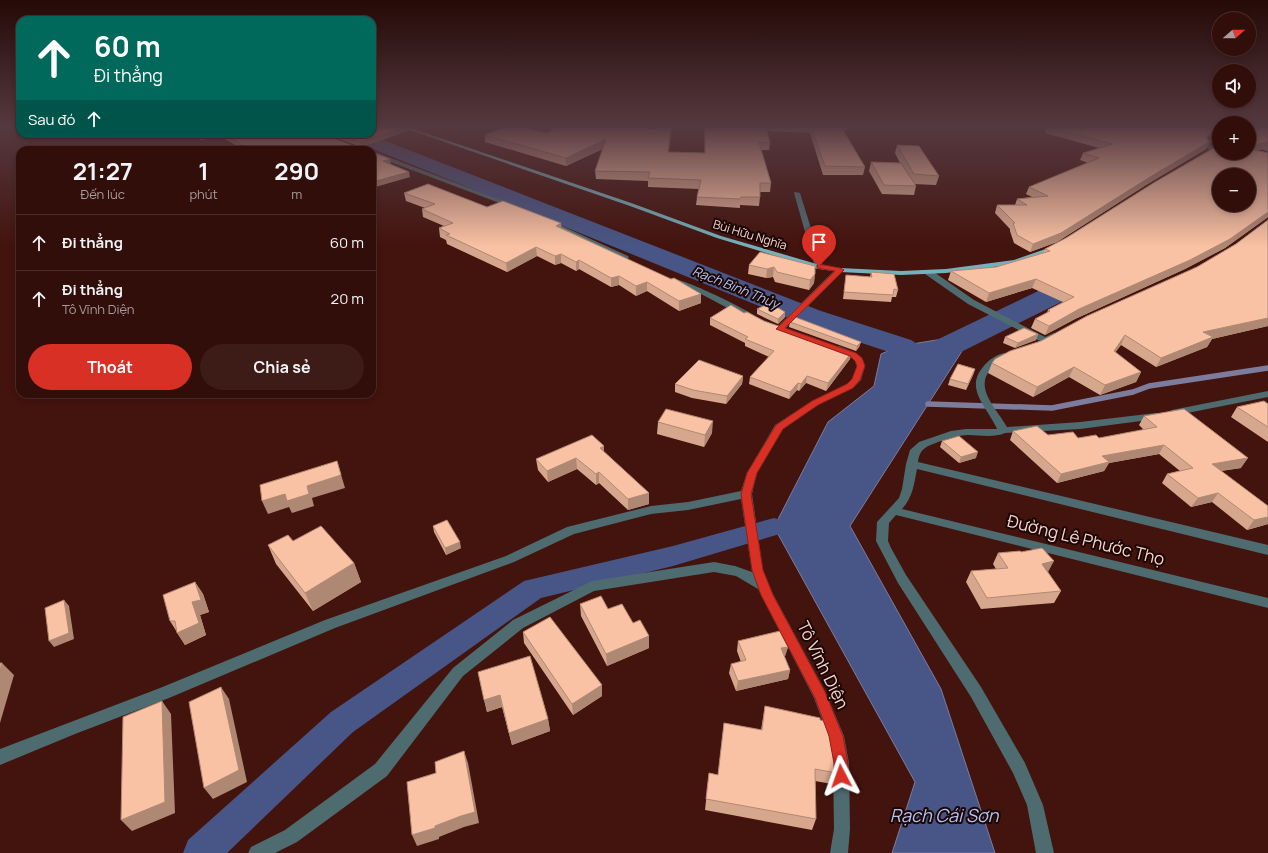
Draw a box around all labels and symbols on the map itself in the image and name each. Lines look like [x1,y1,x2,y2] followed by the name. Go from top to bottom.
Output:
[1212,12,1256,56] north arrow
[711,215,789,254] street label: Bùi Hữu Nghĩa
[802,225,836,266] pin
[690,261,784,313] water label: Rạch Bình Thủy
[1005,509,1167,570] street label: Đường Lê Phước Thọ
[792,617,855,712] street label: Tô Vĩnh Diện
[820,755,862,797] position arrow
[890,803,1000,827] water label: Rạch Cái Sơn

